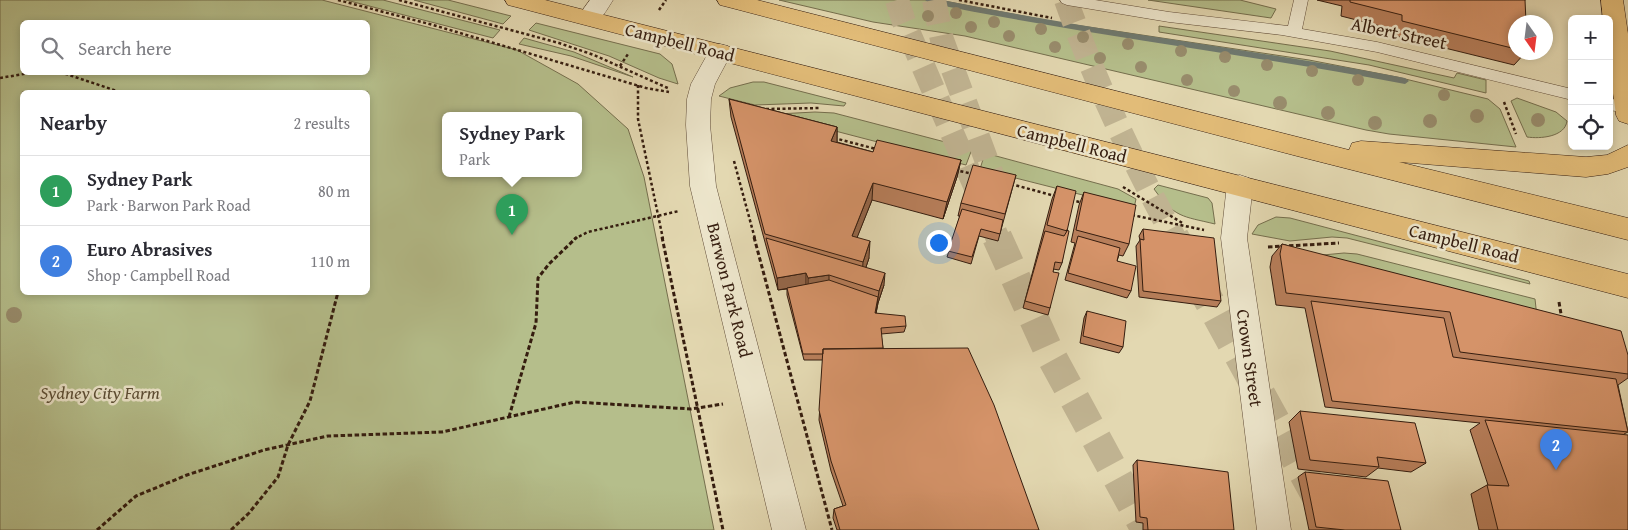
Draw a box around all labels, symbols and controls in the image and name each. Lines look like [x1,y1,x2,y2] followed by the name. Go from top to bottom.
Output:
[1349,10,1450,56] street label: Albert Street
[622,15,738,69] street label: Campbell Road
[1508,15,1553,60] north arrow
[1568,15,1613,150] map controls
[1568,15,1613,60] button: +
[20,20,370,75] search box
[38,34,66,62] icon: search
[78,34,172,62] text: Search here
[1568,60,1613,105] button: −
[1568,105,1613,150] button: locate
[40,107,107,138] text: Nearby
[293,111,350,135] text: 2 results
[442,112,582,177] popup
[1014,116,1130,170] street label: Campbell Road
[459,119,565,147] text: Sydney Park
[459,147,490,171] text: Park
[87,165,192,193] text: Sydney Park
[52,179,60,203] text: 1
[318,179,350,203] text: 80 m
[87,193,250,217] text: Park · Barwon Park Road
[496,194,528,235] pin: 1
[1406,216,1522,270] street label: Campbell Road
[700,220,760,361] street label: Barwon Park Road
[926,230,952,256] your location
[87,235,212,263] text: Euro Abrasives
[52,249,60,273] text: 2
[310,249,350,273] text: 110 m
[87,263,230,287] text: Shop · Campbell Road
[1230,307,1270,409] street label: Crown Street
[40,379,160,406] park label: Sydney City Farm
[1540,429,1572,470] pin: 2

